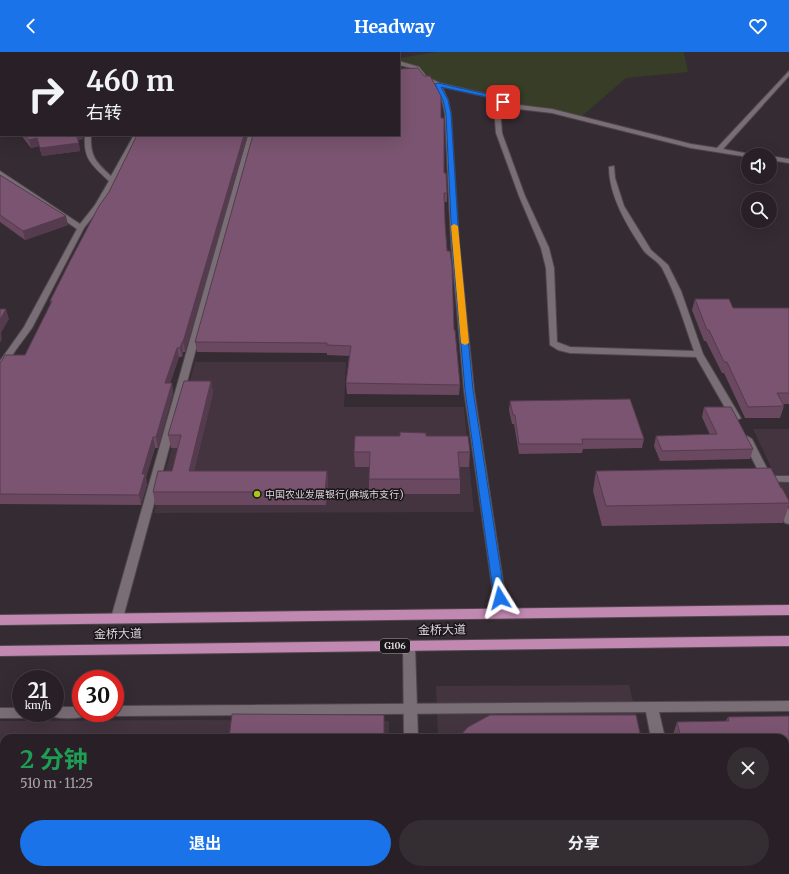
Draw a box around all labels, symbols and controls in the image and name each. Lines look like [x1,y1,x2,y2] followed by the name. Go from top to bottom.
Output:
[20,15,42,37] icon: back
[354,15,435,38] text: Headway
[747,15,769,37] icon: heart
[86,63,174,99] text: 460 m
[20,68,72,120] icon: right
[486,85,520,119] pin
[492,91,514,113] icon: arrive
[86,101,122,124] text: 右转
[741,148,777,228] map controls
[741,148,777,184] button: sound
[741,192,777,228] button: search
[265,488,404,501] place label: 中国农业发展银行(麻城市支行)
[252,489,262,499] marker: 中国农业发展银行(麻城市支行)
[479,577,521,619] position arrow
[418,622,466,637] street label: 金桥大道
[94,626,142,641] street label: 金桥大道
[380,639,410,653] road number: G106
[72,670,124,722] speed limit sign: 30
[28,678,48,703] text: 21
[25,699,51,712] text: km/h
[20,744,88,775] text: 2 分钟
[727,747,769,789] button: close
[20,775,93,792] text: 510 m · 11:25
[20,820,391,866] button: 退出
[399,820,769,866] button: 分享

